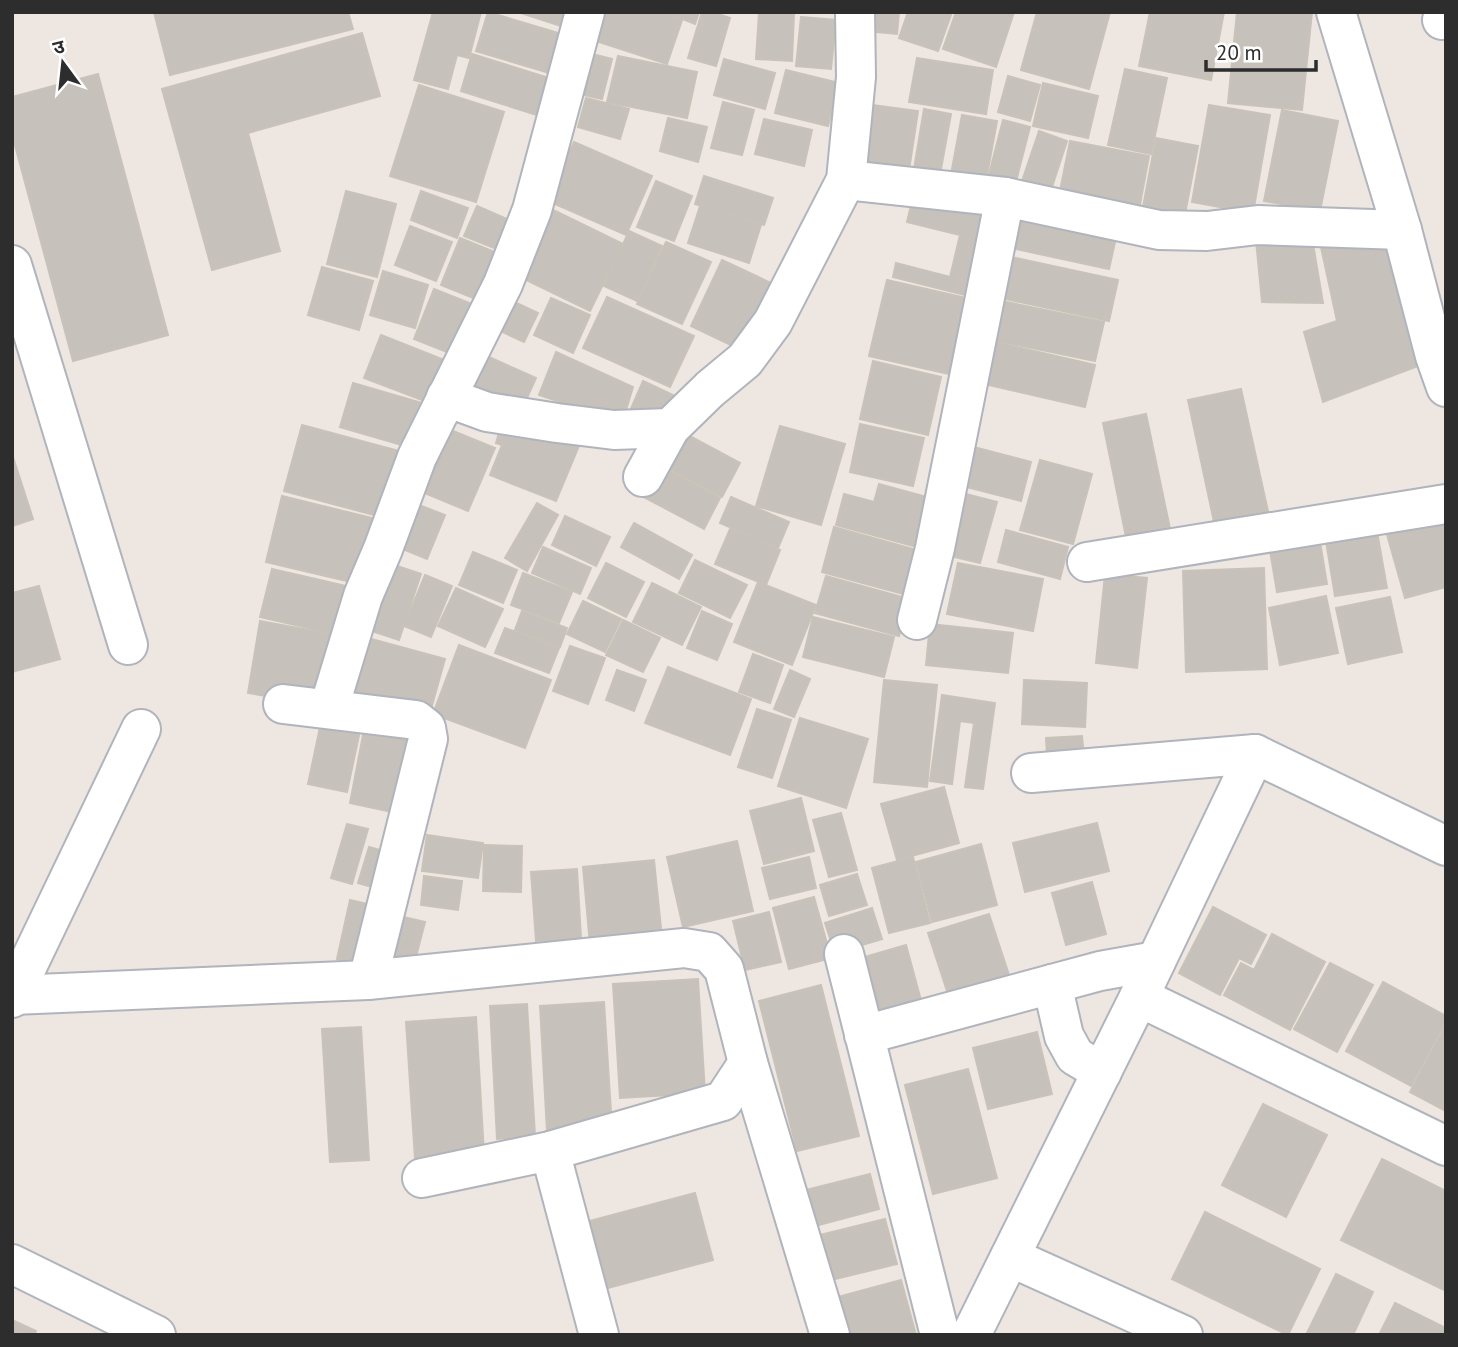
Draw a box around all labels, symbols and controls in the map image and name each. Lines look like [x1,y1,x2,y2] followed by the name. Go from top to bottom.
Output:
[28,28,98,98] north arrow
[1206,28,1316,72] scale bar
[50,33,68,60] text: उ
[1216,39,1262,66] text: 20 m

